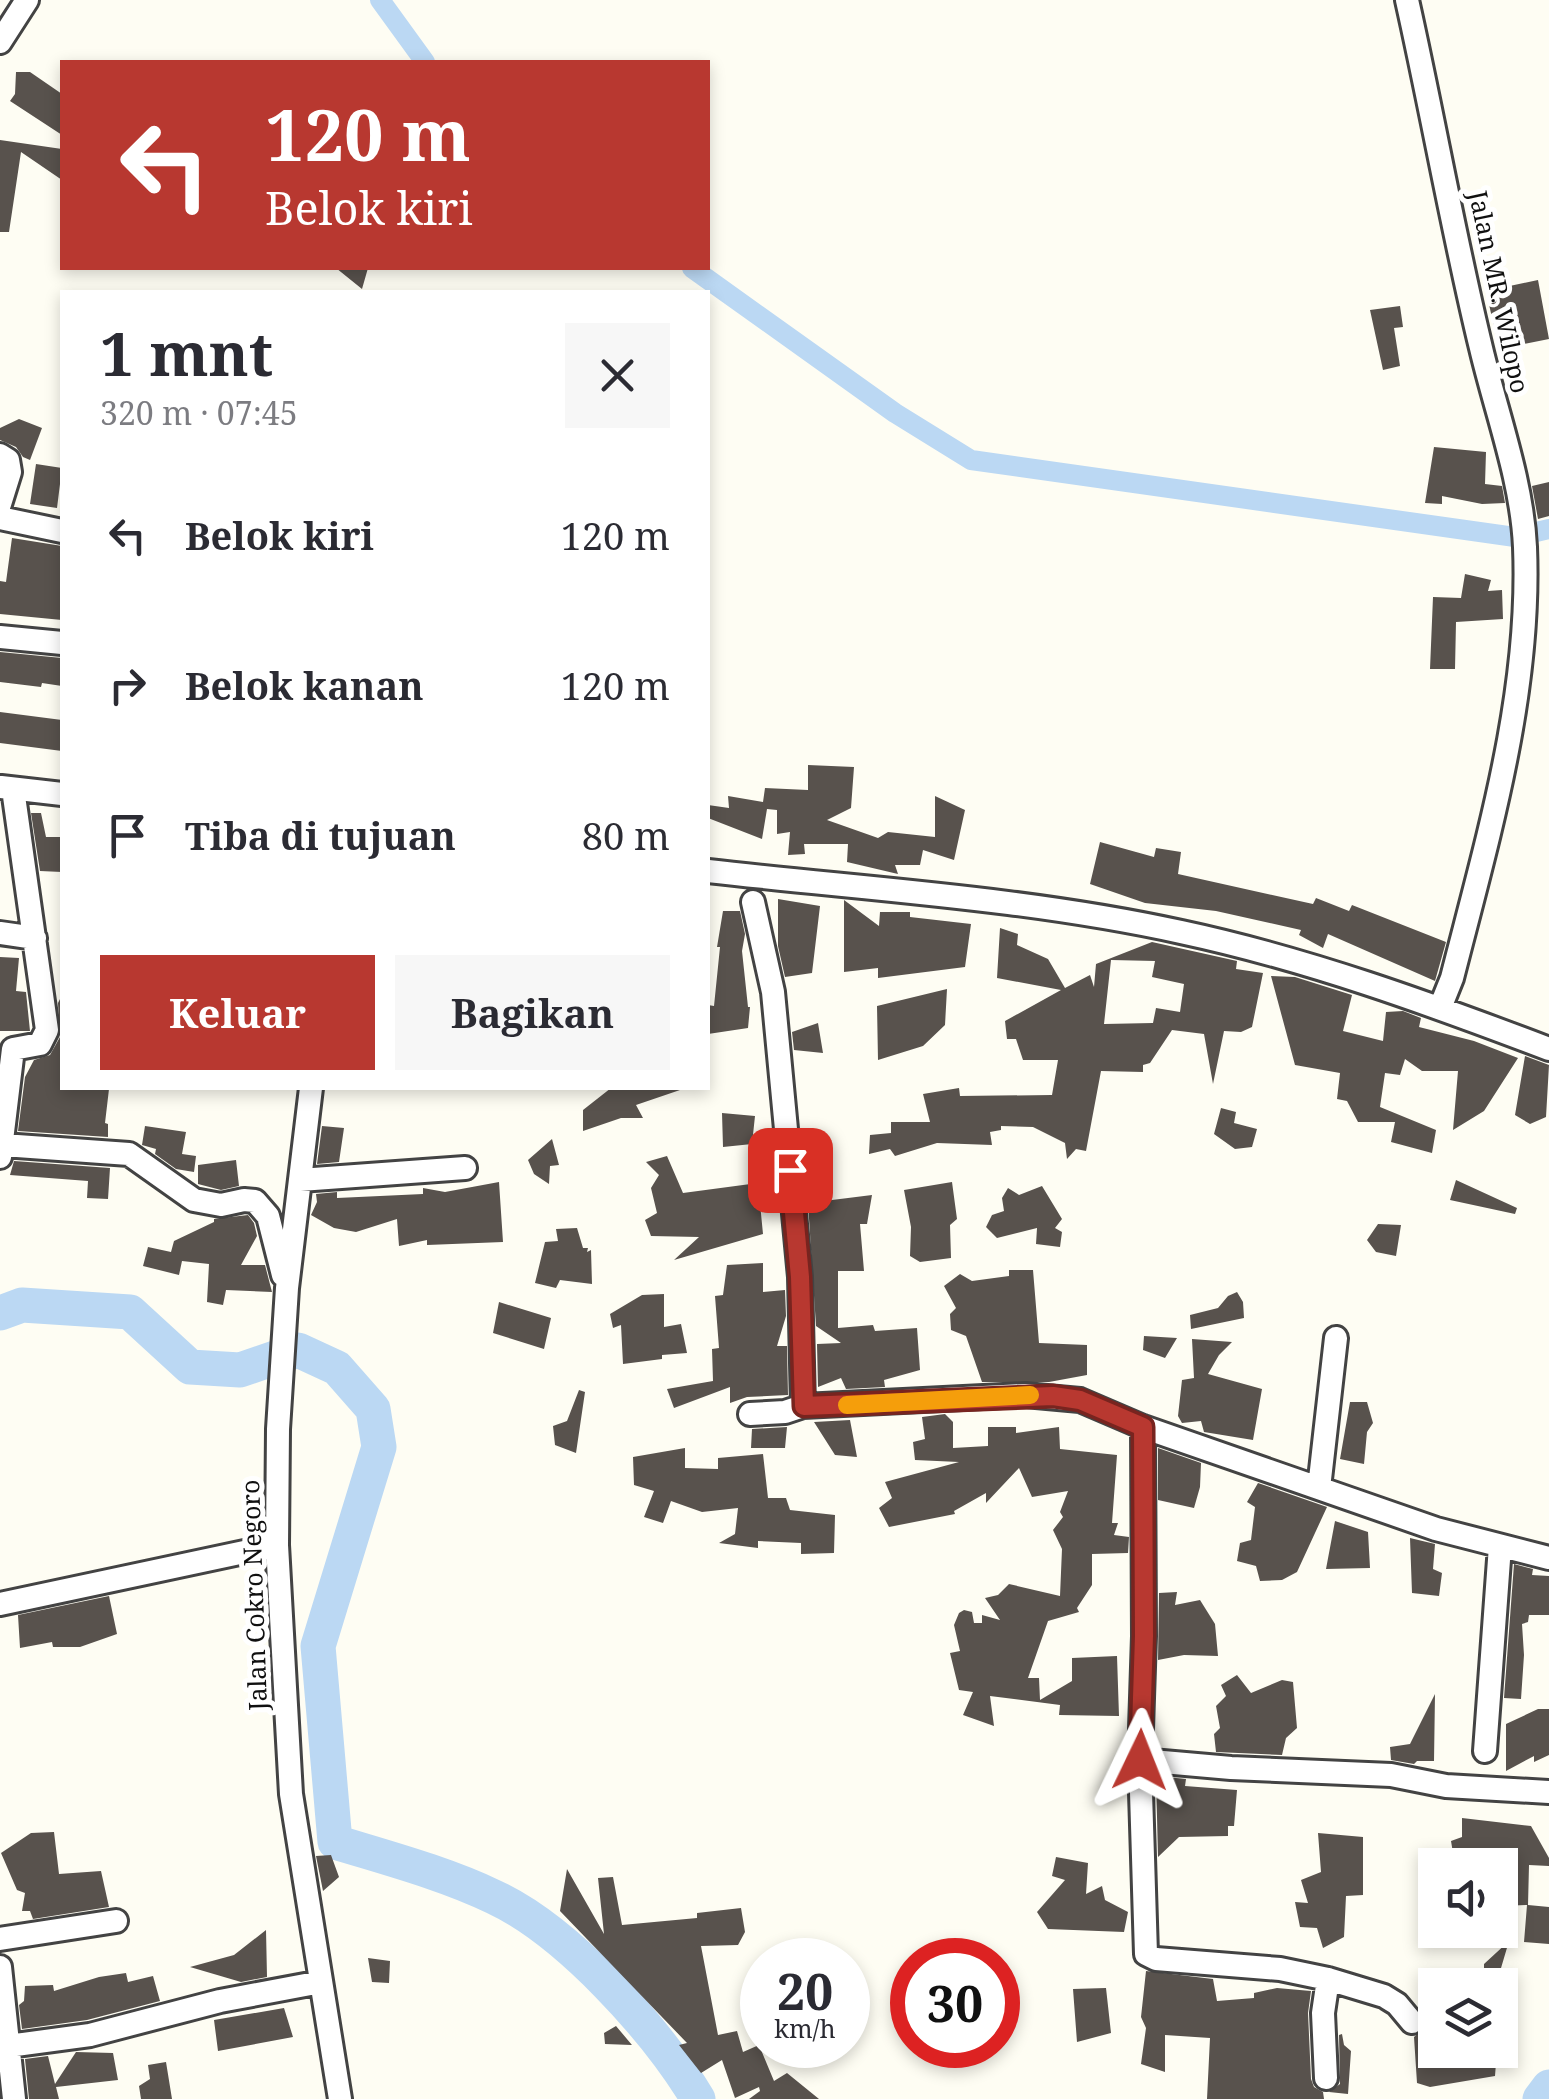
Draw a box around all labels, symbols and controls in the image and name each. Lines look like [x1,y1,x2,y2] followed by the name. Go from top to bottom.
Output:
[265,86,471,182] text: 120 m
[100,100,230,230] icon: left
[265,177,473,238] text: Belok kiri
[1462,186,1538,396] street label: Jalan MR. Wilopo
[100,312,273,394] text: 1 mnt
[565,323,670,428] button: close
[100,391,298,434] text: 320 m · 07:45
[100,508,155,563] icon: left
[185,509,374,561] text: Belok kiri
[560,509,670,561] text: 120 m
[100,658,155,713] icon: right
[185,659,424,711] text: Belok kanan
[560,659,670,711] text: 120 m
[100,808,155,863] icon: arrive
[185,809,456,861] text: Tiba di tujuan
[582,809,670,861] text: 80 m
[100,955,375,1070] button: Keluar
[395,955,670,1070] button: Bagikan
[748,1128,833,1213] pin
[763,1143,818,1198] icon: arrive
[232,1479,274,1712] street label: Jalan Cokro Negoro
[1088,1708,1192,1812] position arrow
[1418,1848,1518,2068] map controls
[1418,1848,1518,1948] button: sound
[890,1938,1020,2068] speed limit sign: 30
[777,1957,833,2025] text: 20
[1418,1968,1518,2068] button: layers
[774,2011,836,2045] text: km/h

